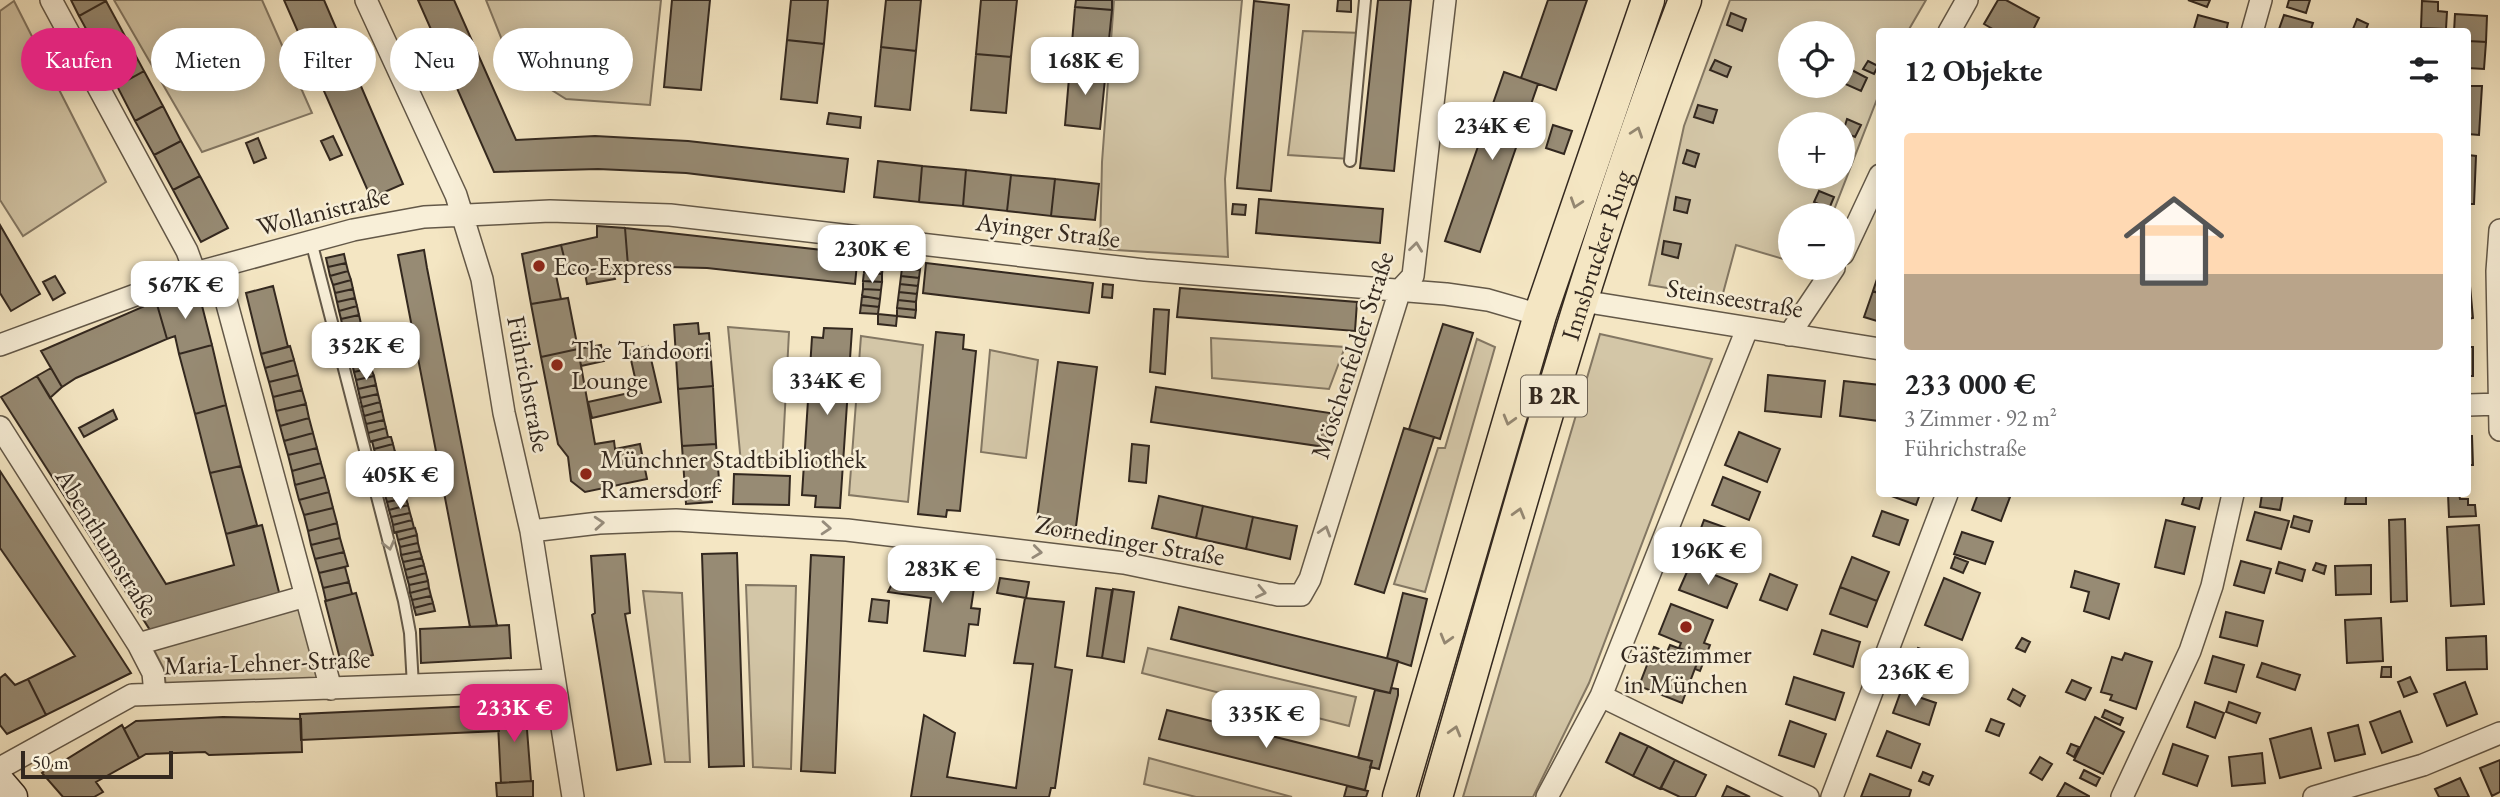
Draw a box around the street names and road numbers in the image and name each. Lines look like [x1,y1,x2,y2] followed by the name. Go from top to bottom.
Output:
[1553,165,1640,345] street label: Innsbrucker Ring
[253,178,393,244] street label: Wollanistraße
[973,204,1122,256] street label: Ayinger Straße
[1302,247,1402,463] street label: Möschenfelder Straße
[1664,270,1806,326] street label: Steinseestraße
[499,313,559,455] street label: Führichstraße
[1521,376,1587,416] road number: B 2R
[47,461,166,624] street label: Abenthumstraße
[1033,507,1227,573] street label: Zornedinger Straße
[163,641,371,683] street label: Maria-Lehner-Straße

